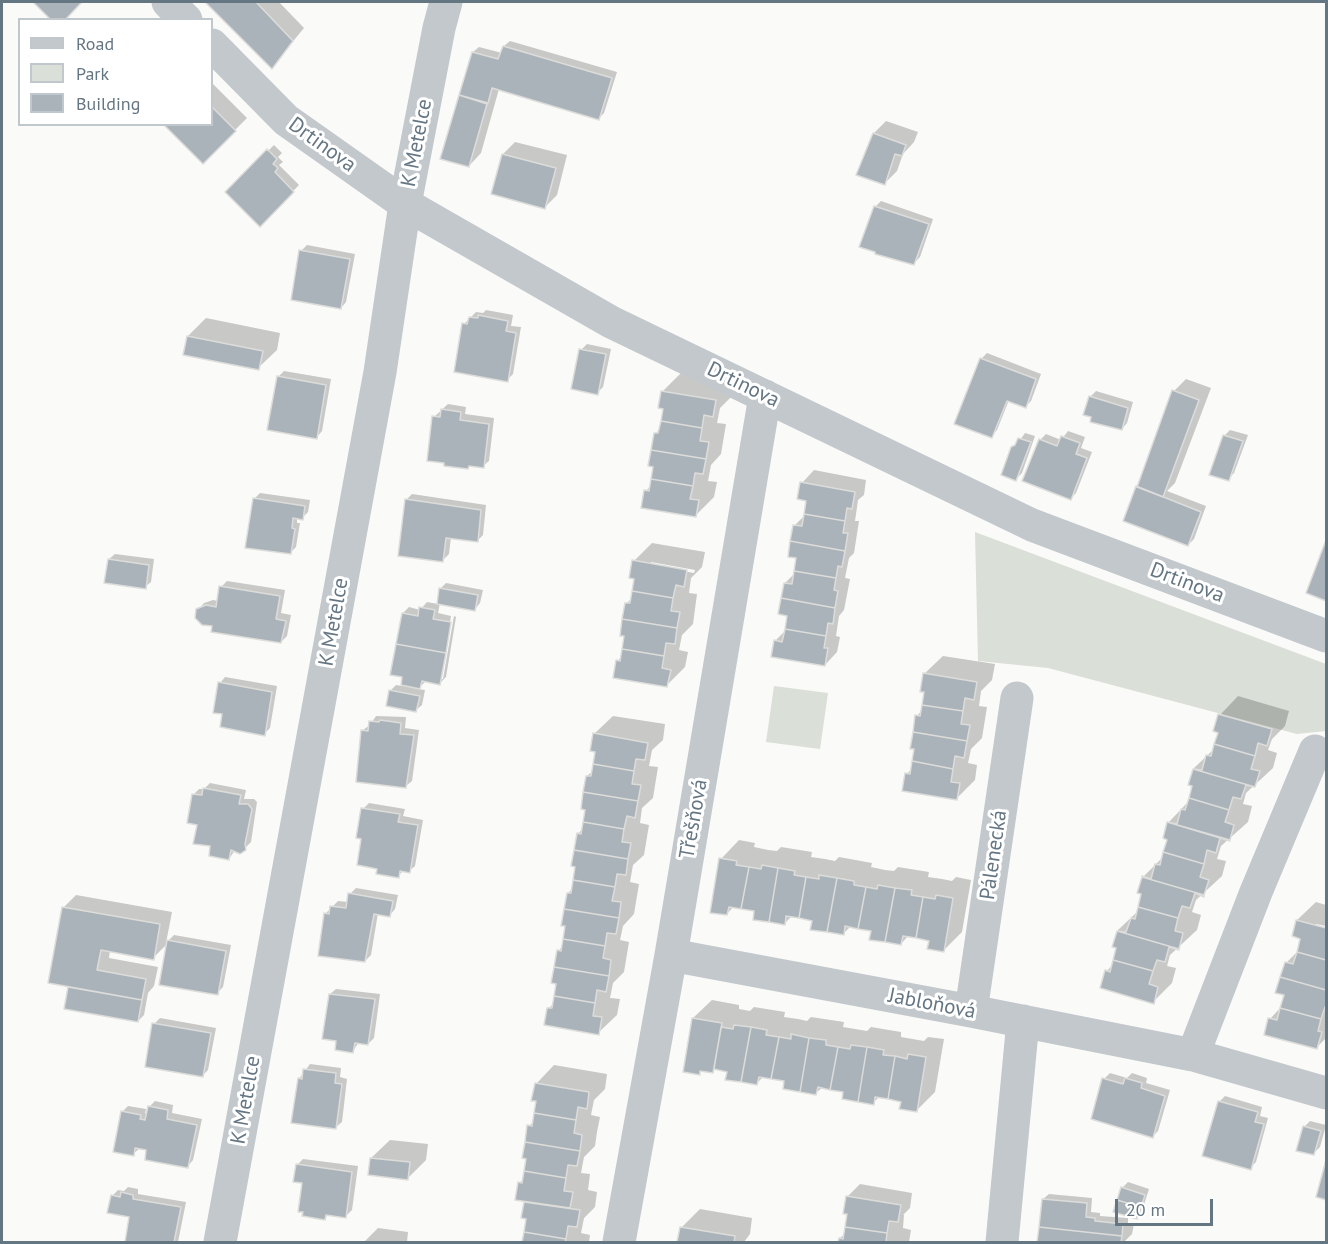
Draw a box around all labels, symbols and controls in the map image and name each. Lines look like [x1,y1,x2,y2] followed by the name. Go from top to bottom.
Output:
[18,18,213,126] legend
[76,32,114,55] text: Road
[76,62,109,85] text: Park
[76,92,140,115] text: Building
[396,97,438,189] street label: K Metelce
[283,112,361,178] street label: Drtinova
[703,357,783,413] street label: Drtinova
[1146,557,1228,609] street label: Drtinova
[314,576,354,668] street label: K Metelce
[675,777,713,861] street label: Třešňová
[975,809,1013,901] street label: Pálenecká
[886,983,978,1025] street label: Jabloňová
[226,1054,266,1146] street label: K Metelce
[1118,1187,1216,1225] scale bar
[1126,1198,1165,1221] text: 20 m

